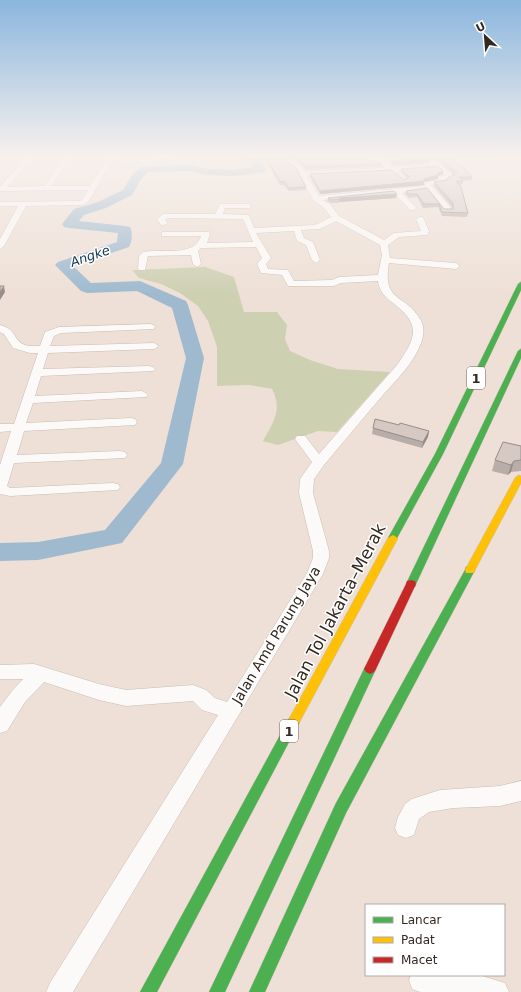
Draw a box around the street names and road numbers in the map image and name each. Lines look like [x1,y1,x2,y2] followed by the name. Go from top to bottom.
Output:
[467,367,485,389] road number: 1
[280,520,390,703] street label: Jalan Tol Jakarta–Merak
[228,563,324,708] street label: Jalan Amd Parung Jaya
[280,720,298,742] road number: 1

